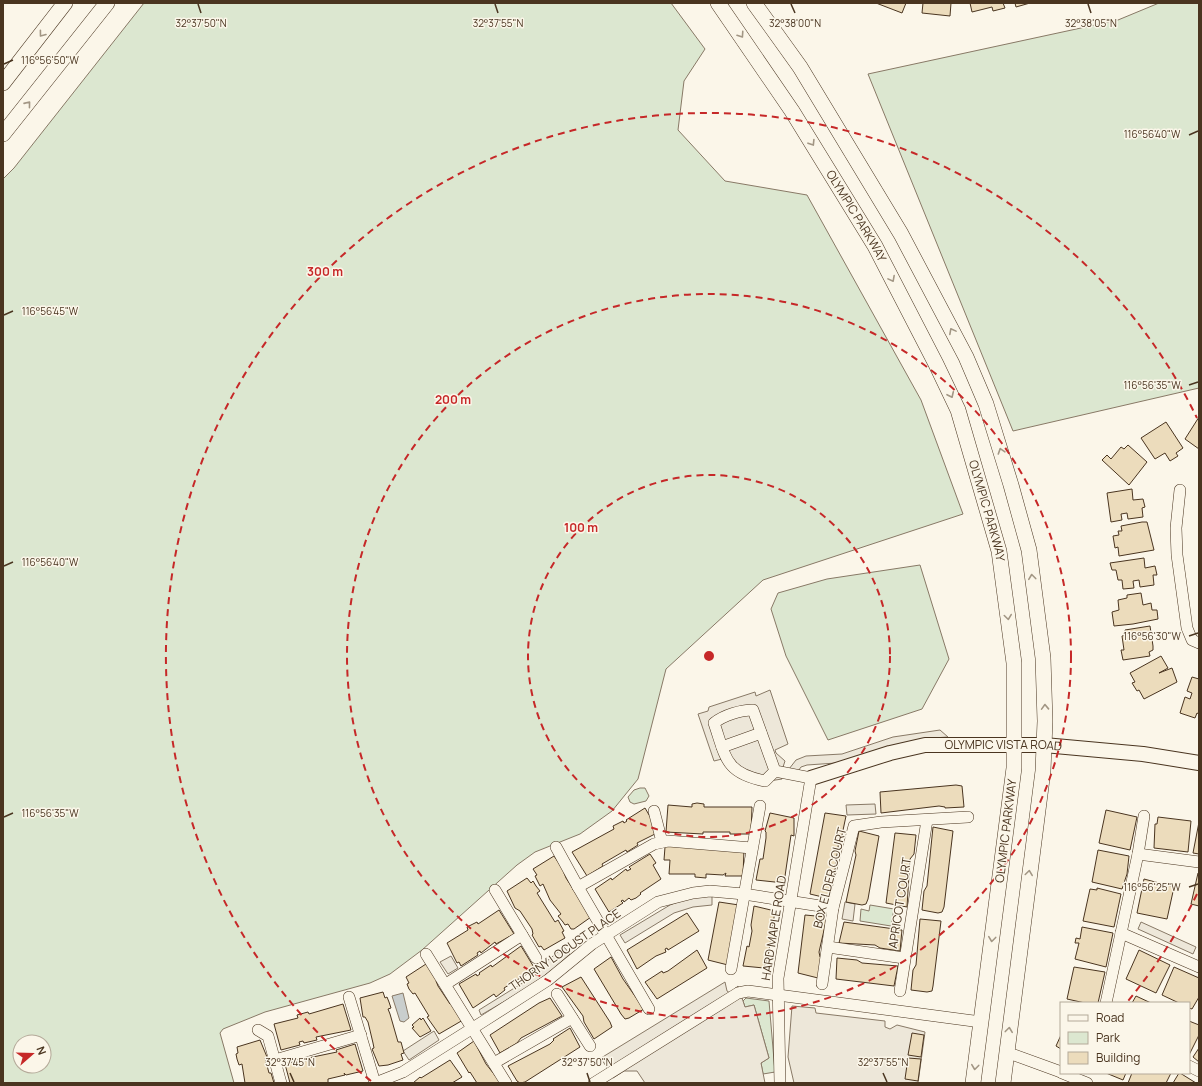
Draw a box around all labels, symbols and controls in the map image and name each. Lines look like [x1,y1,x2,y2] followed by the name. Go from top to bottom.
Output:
[175,16,227,30] text: 32°37'50"N
[473,16,524,30] text: 32°37'55"N
[769,16,821,30] text: 32°38'00"N
[1065,16,1117,30] text: 32°38'05"N
[39,30,46,37] one-way arrow
[736,30,743,37] one-way arrow
[21,53,80,67] text: 116°56'50"W
[24,101,31,109] one-way arrow
[1124,127,1181,141] text: 116°56'40"W
[807,139,815,146] one-way arrow
[822,167,891,265] street label: OLYMPIC PARKWAY
[307,263,343,280] text: 300 m
[888,275,895,282] one-way arrow
[22,304,79,318] text: 116°56'45"W
[950,328,957,335] one-way arrow
[1123,378,1181,392] text: 116°56'35"W
[435,391,471,408] text: 200 m
[946,391,954,398] one-way arrow
[997,448,1006,455] one-way arrow
[965,458,1009,562] street label: OLYMPIC PARKWAY
[564,519,598,536] text: 100 m
[22,555,79,569] text: 116°56'40"W
[1028,574,1037,580] one-way arrow
[1003,614,1012,620] one-way arrow
[1123,629,1181,643] text: 116°56'30"W
[702,649,716,663] centre of rings
[1040,703,1049,710] one-way arrow
[944,736,1063,755] street label: OLYMPIC VISTA ROAD
[991,778,1020,884] street label: OLYMPIC PARKWAY
[21,806,79,820] text: 116°56'35"W
[809,825,850,930] street label: BOX ELDER COURT
[884,855,915,950] street label: APRICOT COURT
[1025,870,1034,876] one-way arrow
[757,874,790,982] street label: HARD MAPLE ROAD
[1123,880,1181,894] text: 116°56'25"W
[506,905,624,995] street label: THORNY LOCUST PLACE
[987,936,996,942] one-way arrow
[1060,1002,1190,1074] legend
[1096,1009,1124,1026] text: Road
[1004,1027,1013,1033] one-way arrow
[1096,1029,1121,1046] text: Park
[12,1034,52,1074] north arrow
[33,1044,50,1057] text: N
[1096,1049,1140,1066] text: Building
[265,1055,315,1069] text: 32°37'45"N
[561,1055,613,1069] text: 32°37'50"N
[858,1055,909,1069] text: 32°37'55"N
[971,1064,980,1070] one-way arrow

